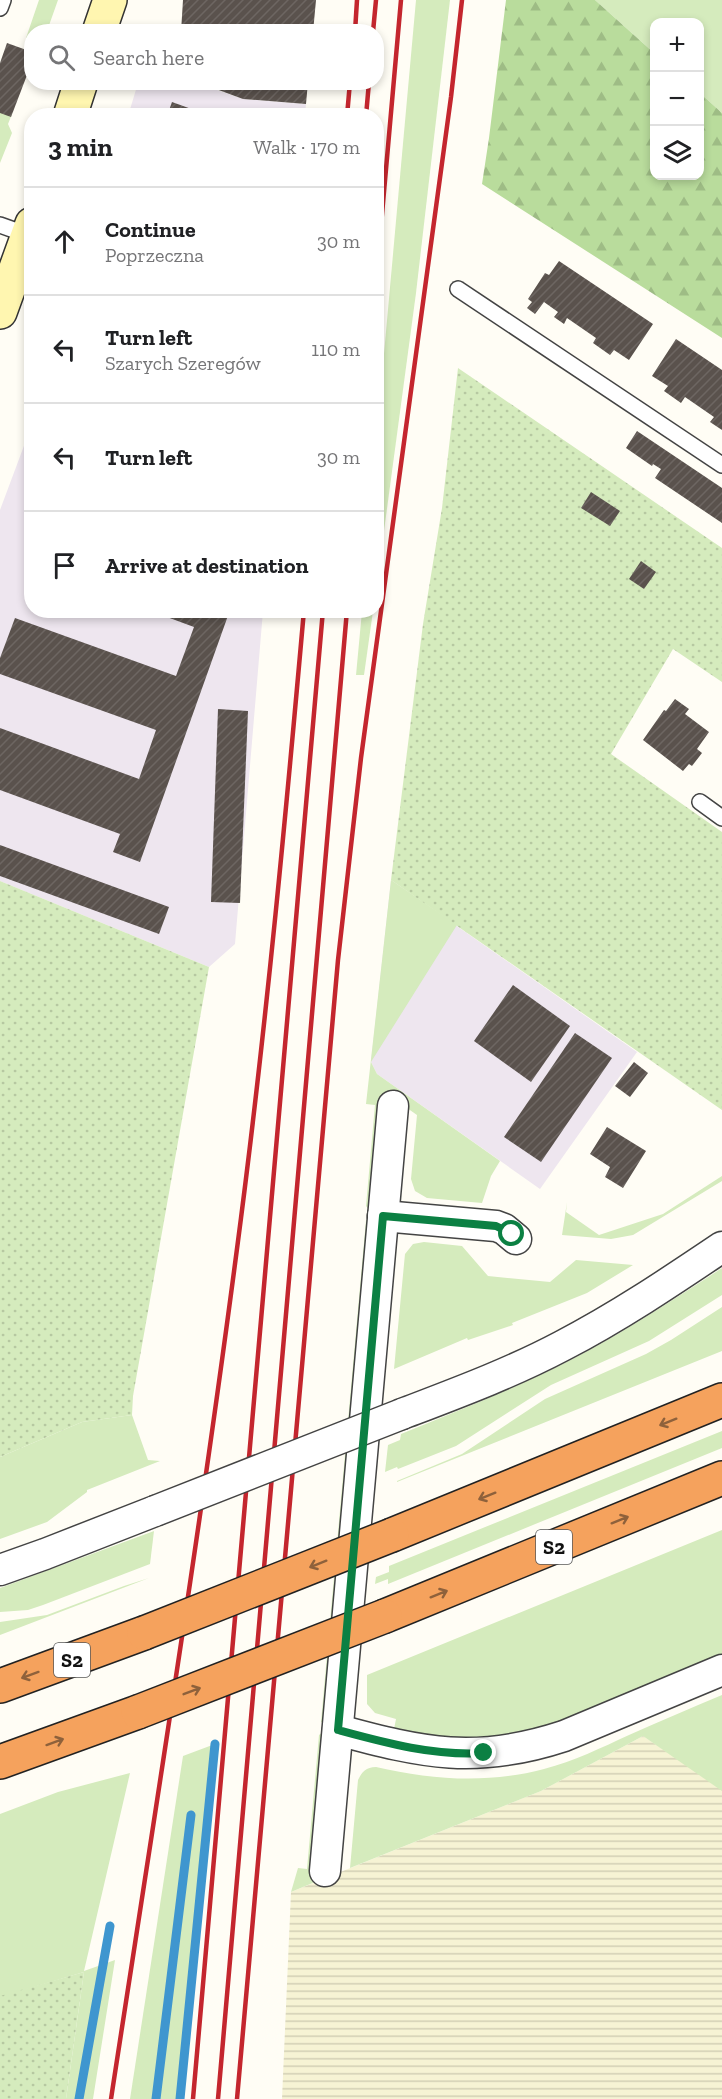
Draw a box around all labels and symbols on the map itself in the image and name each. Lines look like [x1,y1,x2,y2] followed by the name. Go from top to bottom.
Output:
[498,1220,524,1246] route start
[659,1417,678,1428] one-way arrow
[479,1491,497,1502] one-way arrow
[610,1514,629,1525] one-way arrow
[536,1530,572,1564] road number: S2
[309,1559,328,1570] one-way arrow
[430,1588,448,1599] one-way arrow
[54,1643,90,1677] road number: S2
[22,1670,40,1681] one-way arrow
[182,1685,201,1696] one-way arrow
[45,1736,64,1747] one-way arrow
[470,1739,496,1765] route end

